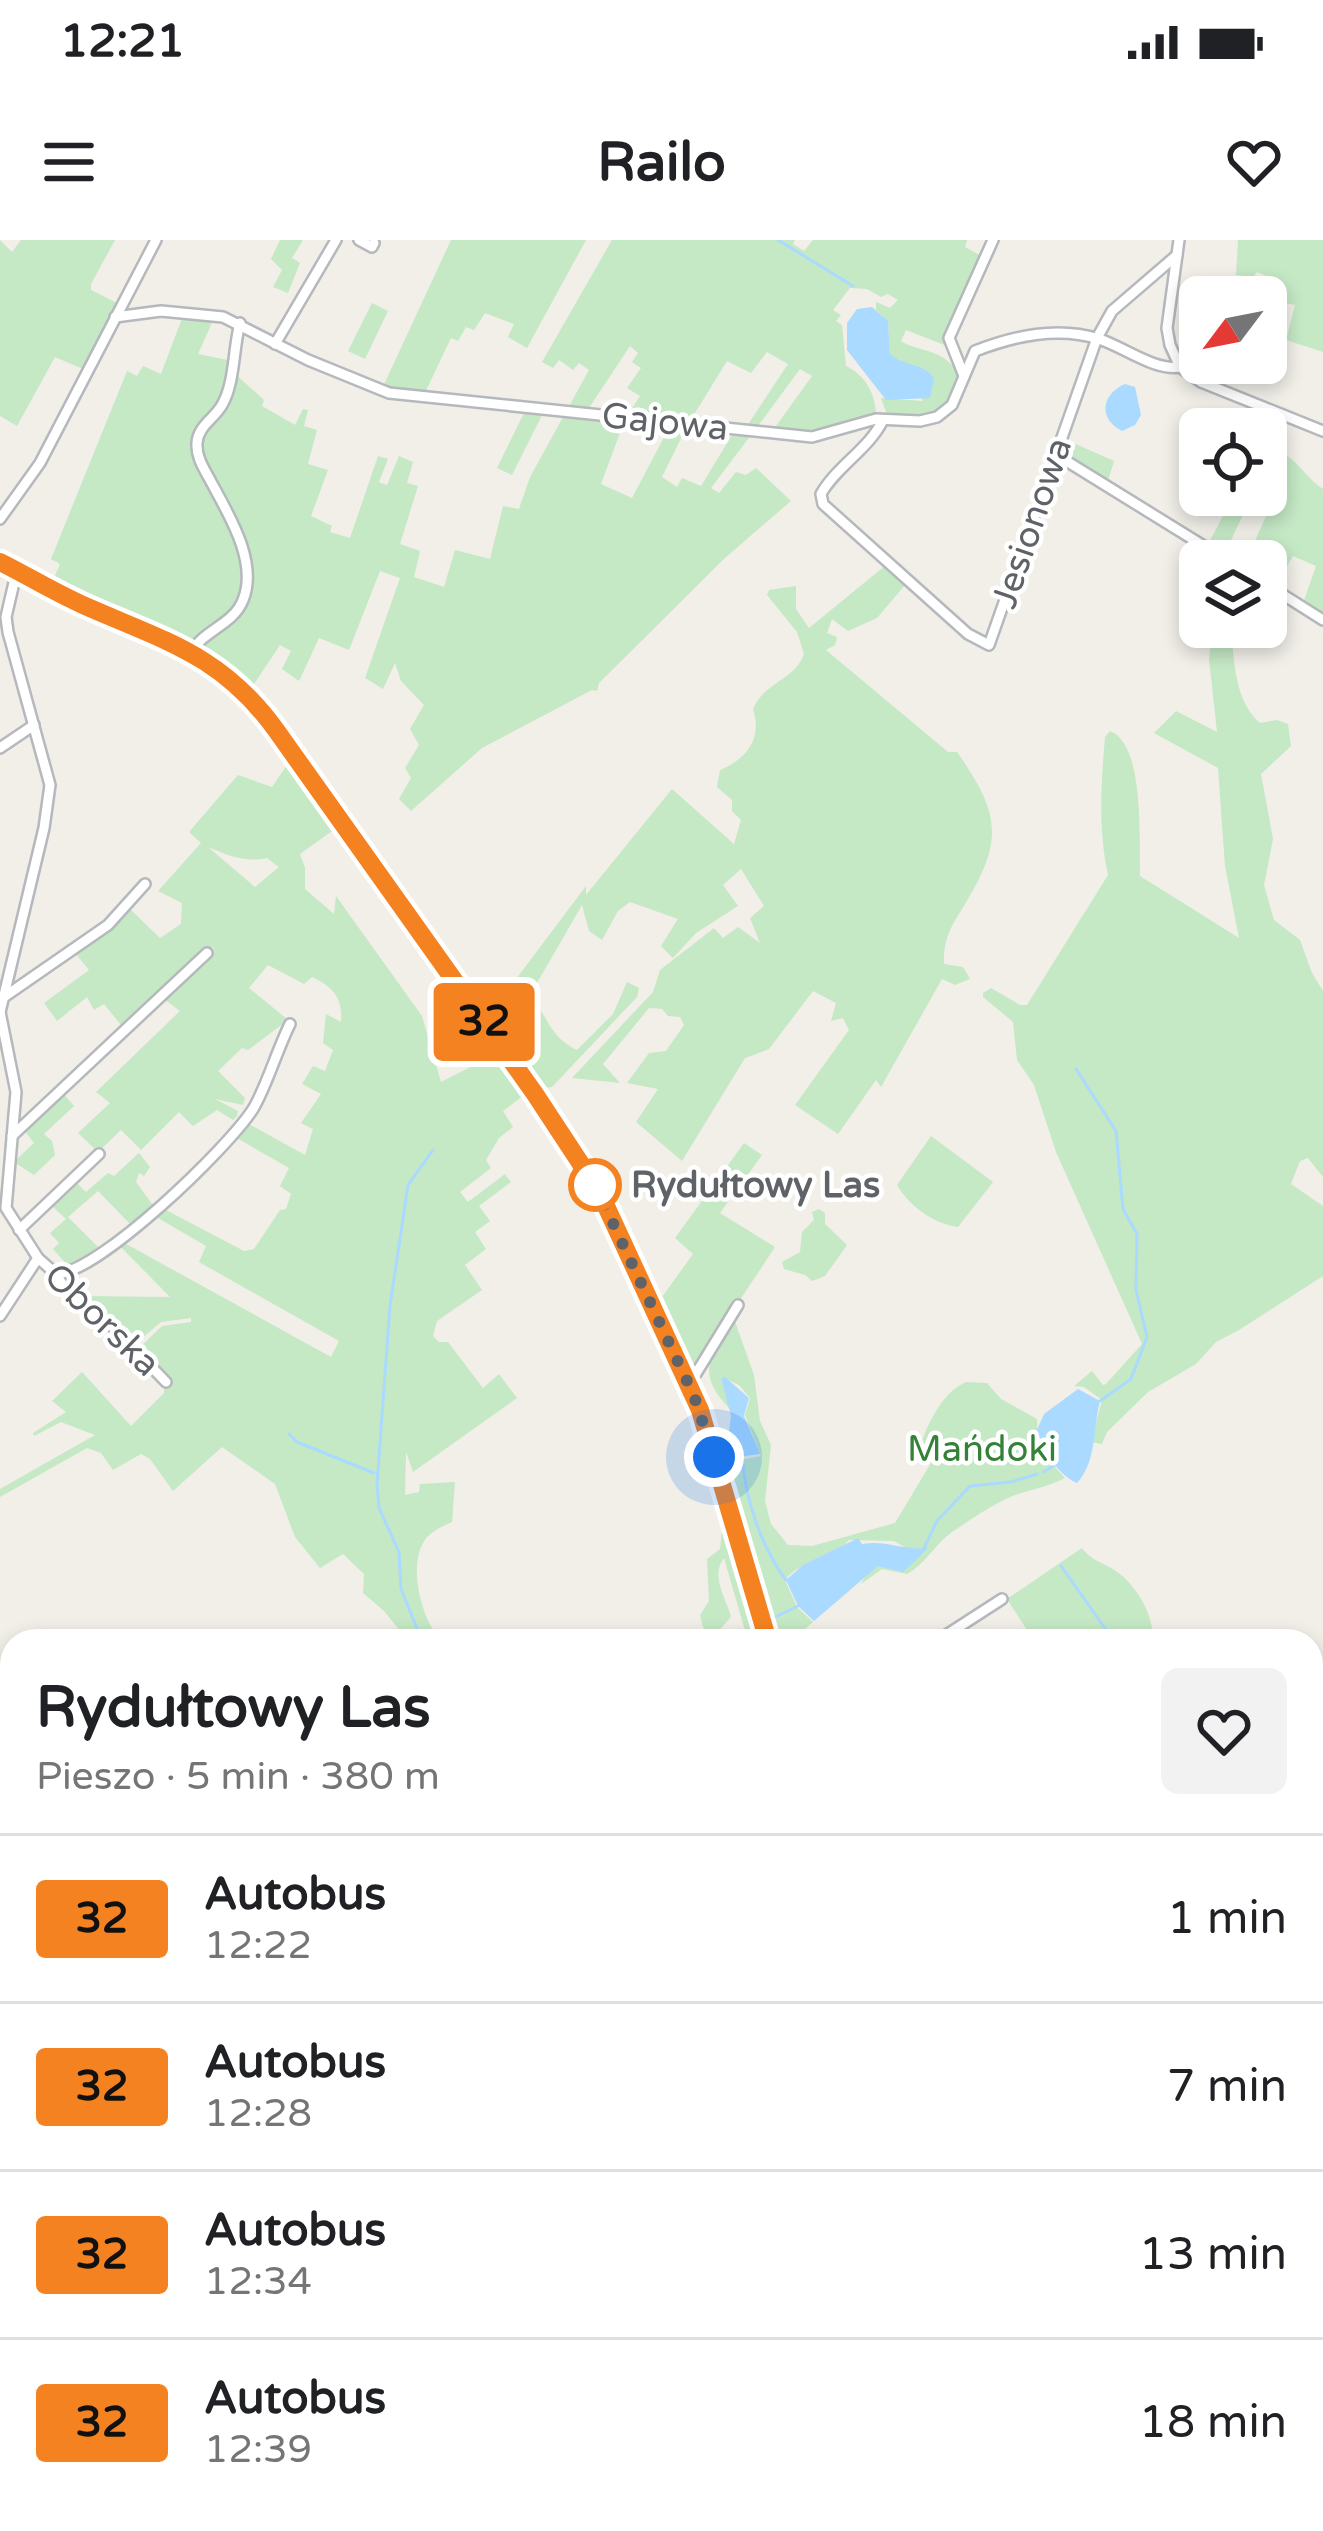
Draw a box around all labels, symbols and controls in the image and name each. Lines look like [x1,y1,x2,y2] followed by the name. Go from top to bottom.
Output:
[60,15,185,69] text: 12:21
[36,129,102,195] icon: menu
[1221,129,1287,195] icon: heart
[597,130,726,195] text: Railo
[1179,276,1287,384] north arrow
[1179,276,1287,648] map controls
[600,394,730,450] street label: Gajowa
[1179,408,1287,516] button: locate
[983,432,1081,614] street label: Jesionowa
[1179,540,1287,648] button: layers
[430,983,538,1061] line badge: 32
[458,996,510,1047] text: 32
[570,1160,620,1210] marker: Rydułtowy Las
[631,1164,880,1207] place label: Rydułtowy Las
[35,1254,169,1386] street label: Oborska
[684,1427,744,1487] your location
[907,1428,1057,1471] park label: Mańdoki
[1161,1668,1287,1794] button: heart
[36,1674,431,1742] text: Rydułtowy Las
[36,1753,440,1800] text: Pieszo · 5 min · 380 m
[204,1868,386,1922] text: Autobus
[1167,1892,1287,1946] text: 1 min
[76,1893,128,1944] text: 32
[204,1922,312,1969] text: 12:22
[204,2036,386,2090] text: Autobus
[1167,2060,1287,2114] text: 7 min
[76,2061,128,2112] text: 32
[204,2090,312,2137] text: 12:28
[204,2204,386,2258] text: Autobus
[1139,2228,1287,2282] text: 13 min
[76,2229,128,2280] text: 32
[204,2258,312,2305] text: 12:34
[204,2372,386,2426] text: Autobus
[1139,2396,1287,2450] text: 18 min
[76,2397,128,2448] text: 32
[204,2426,312,2473] text: 12:39

